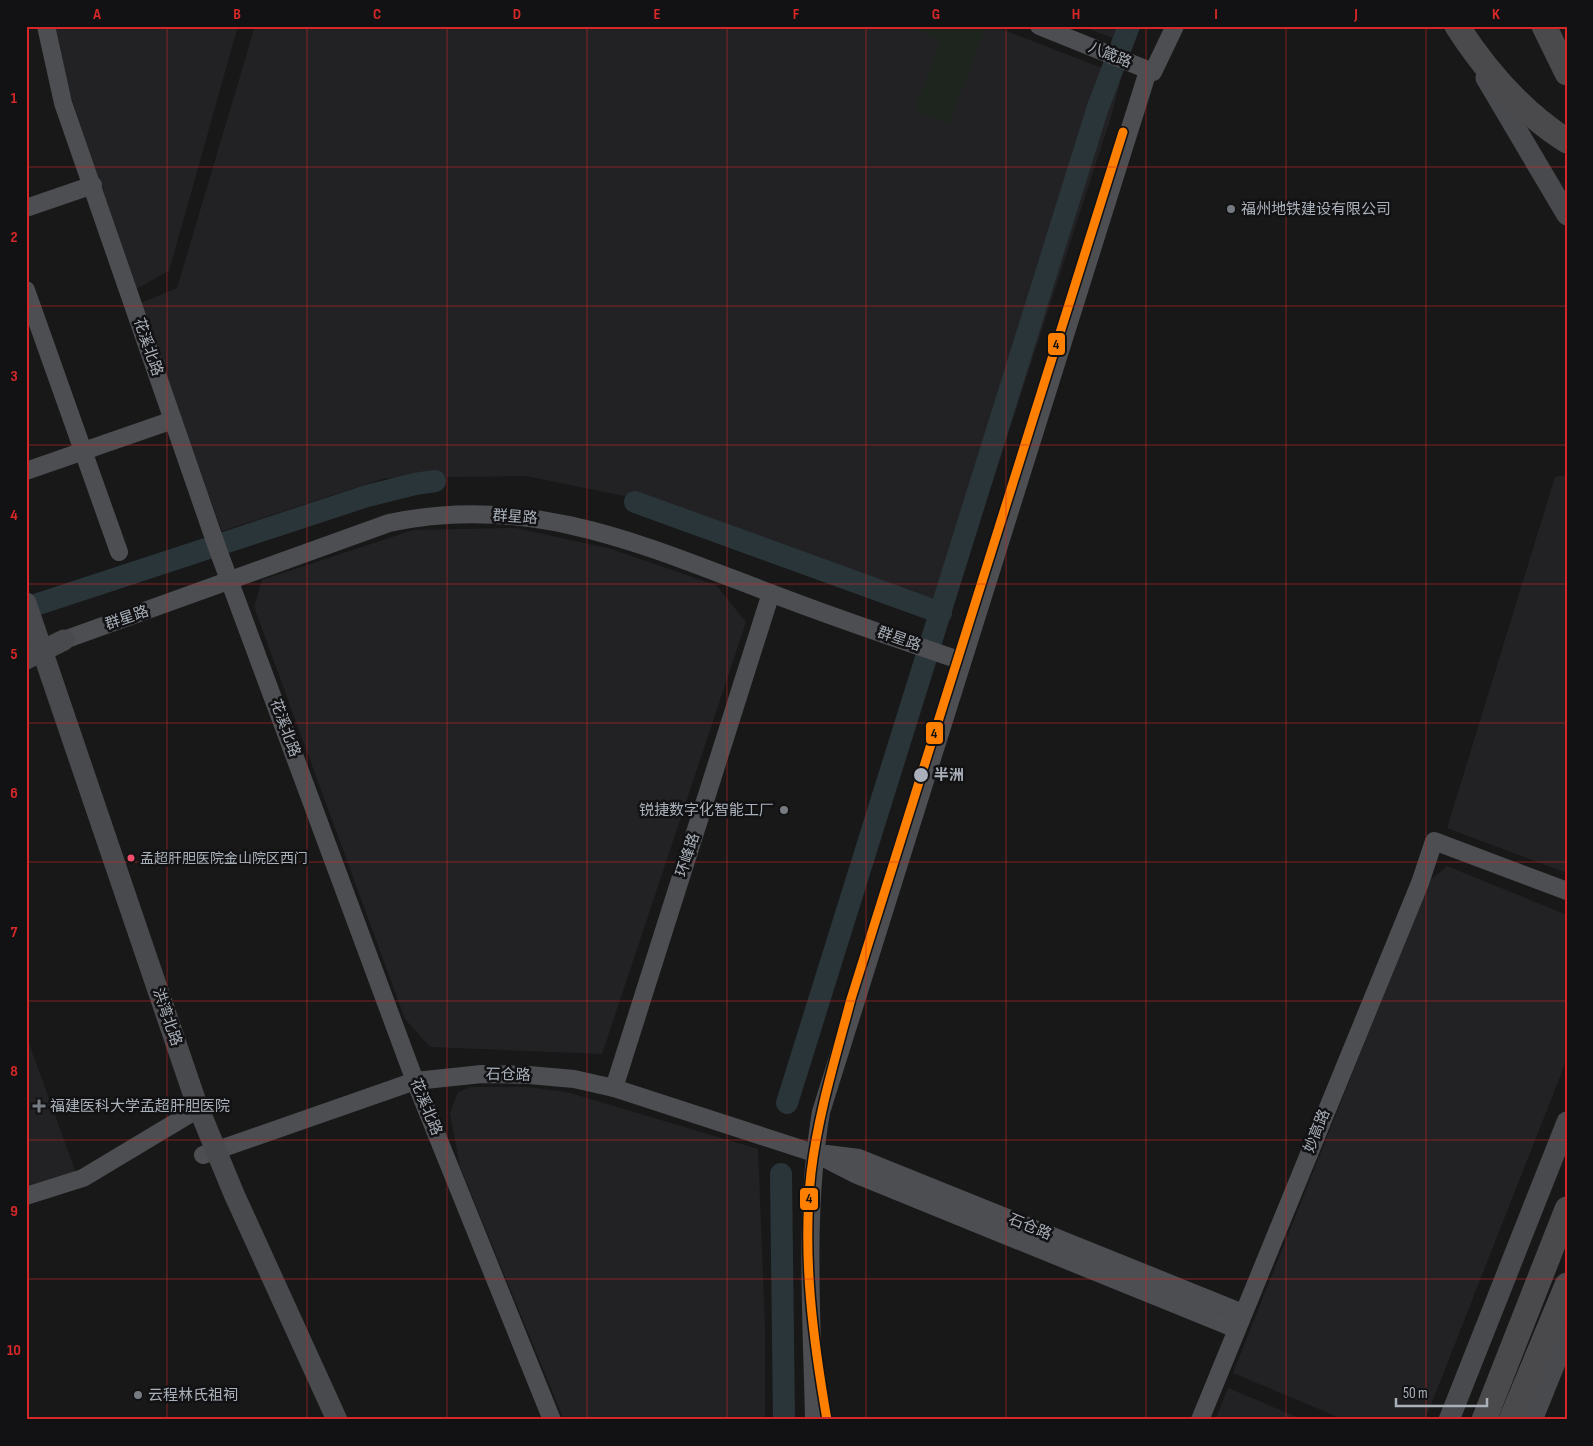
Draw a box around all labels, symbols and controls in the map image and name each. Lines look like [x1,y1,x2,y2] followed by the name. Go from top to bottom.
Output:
[92,5,101,24] text: A
[233,5,241,24] text: B
[373,5,381,24] text: C
[513,5,521,24] text: D
[654,5,661,24] text: E
[793,5,800,24] text: F
[932,5,940,24] text: G
[1072,5,1080,24] text: H
[1214,5,1218,24] text: I
[1353,5,1358,24] text: J
[1492,5,1500,24] text: K
[1086,38,1134,72] street label: 八箴路
[11,89,18,108] text: 1
[1241,200,1391,219] place label: 福州地铁建设有限公司
[1225,203,1237,215] marker: 福州地铁建设有限公司
[10,228,18,247] text: 2
[129,316,167,378] street label: 花溪北路
[1047,332,1066,356] line badge: 4
[1053,336,1060,353] text: 4
[10,367,18,386] text: 3
[10,506,18,525] text: 4
[492,506,538,528] street label: 群星路
[103,602,151,634] street label: 群星路
[875,623,923,655] street label: 群星路
[10,645,18,664] text: 5
[266,697,304,759] street label: 花溪北路
[925,721,944,745] line badge: 4
[931,725,938,742] text: 4
[912,766,930,784] marker: 半洲
[934,766,964,785] place label: 半洲
[10,784,18,803] text: 6
[639,801,774,820] place label: 锐捷数字化智能工厂
[778,804,790,816] marker: 锐捷数字化智能工厂
[672,831,704,879] street label: 环峰路
[140,850,308,867] place label: 孟超肝胆医院金山院区西门
[126,853,136,863] marker: 孟超肝胆医院金山院区西门
[11,923,18,942] text: 7
[148,986,186,1048] street label: 洪湾北路
[10,1062,18,1081] text: 8
[485,1065,531,1085] street label: 石仓路
[406,1076,446,1138] street label: 花溪北路
[50,1097,230,1116] place label: 福建医科大学孟超肝胆医院
[32,1099,46,1113] marker: 福建医科大学孟超肝胆医院
[1300,1107,1334,1155] street label: 妙高路
[799,1187,819,1211] line badge: 4
[806,1190,813,1207] text: 4
[10,1202,18,1221] text: 9
[1006,1210,1054,1244] street label: 石仓路
[7,1341,21,1360] text: 10
[1396,1376,1487,1408] scale bar
[1403,1384,1428,1403] text: 50 m
[148,1386,238,1405] place label: 云程林氏祖祠
[132,1389,144,1401] marker: 云程林氏祖祠

